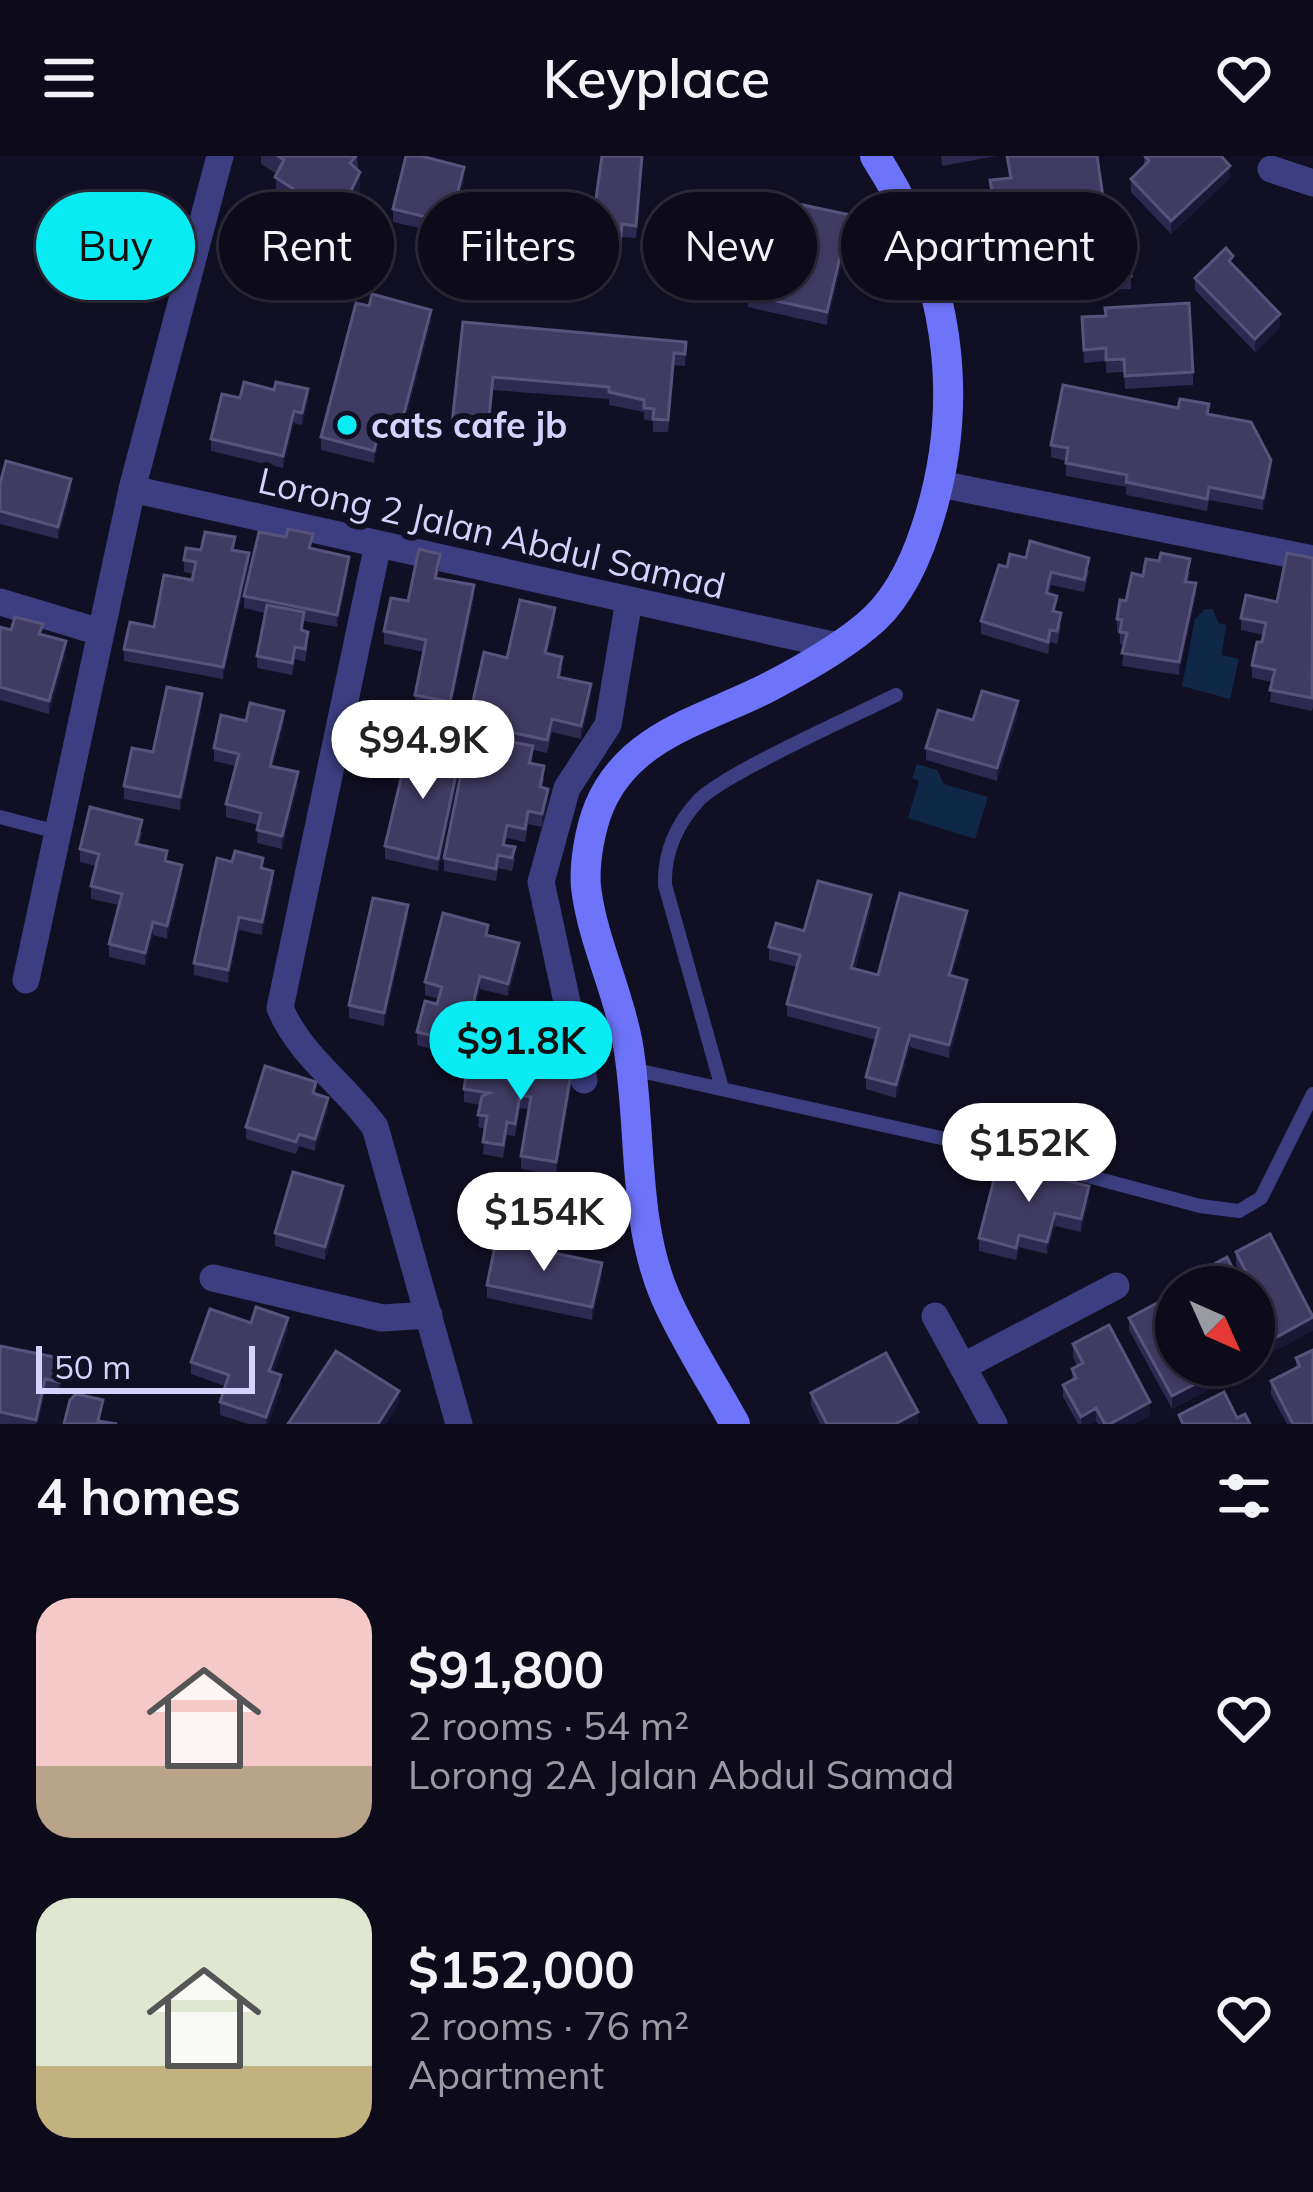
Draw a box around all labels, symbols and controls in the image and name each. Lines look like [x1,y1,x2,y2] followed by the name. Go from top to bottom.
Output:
[543,44,770,112] text: Keyplace
[36,45,102,111] icon: menu
[1211,45,1277,111] icon: heart
[36,192,195,300] chip: Buy
[219,192,394,300] chip: Rent
[418,192,619,300] chip: Filters
[643,192,817,300] chip: New
[841,192,1137,300] chip: Apartment
[371,402,567,447] place label: cats cafe jb
[334,412,360,438] marker: cats cafe jb
[254,457,730,608] street label: Lorong 2 Jalan Abdul Samad
[325,700,521,802] pin: $94.9K
[358,714,488,763] text: $94.9K
[423,1001,619,1103] pin: $91.8K
[456,1015,586,1064] text: $91.8K
[945,1103,1113,1205] pin: $152K
[969,1117,1089,1166] text: $152K
[460,1172,628,1274] pin: $154K
[484,1186,604,1235] text: $154K
[1155,1266,1275,1386] north arrow
[1155,1266,1275,1386] map controls
[36,1340,255,1393] scale bar
[54,1346,131,1387] text: 50 m
[1211,1463,1277,1529] icon: filters
[36,1464,241,1528] text: 4 homes
[408,1637,604,1701] text: $91,800
[132,1646,276,1790] icon: home
[1211,1685,1277,1751] icon: heart
[408,1701,689,1750] text: 2 rooms · 54 m²
[408,1750,954,1799] text: Lorong 2A Jalan Abdul Samad
[408,1937,635,2001] text: $152,000
[132,1946,276,2090] icon: home
[1211,1985,1277,2051] icon: heart
[408,2001,689,2050] text: 2 rooms · 76 m²
[408,2050,604,2099] text: Apartment

